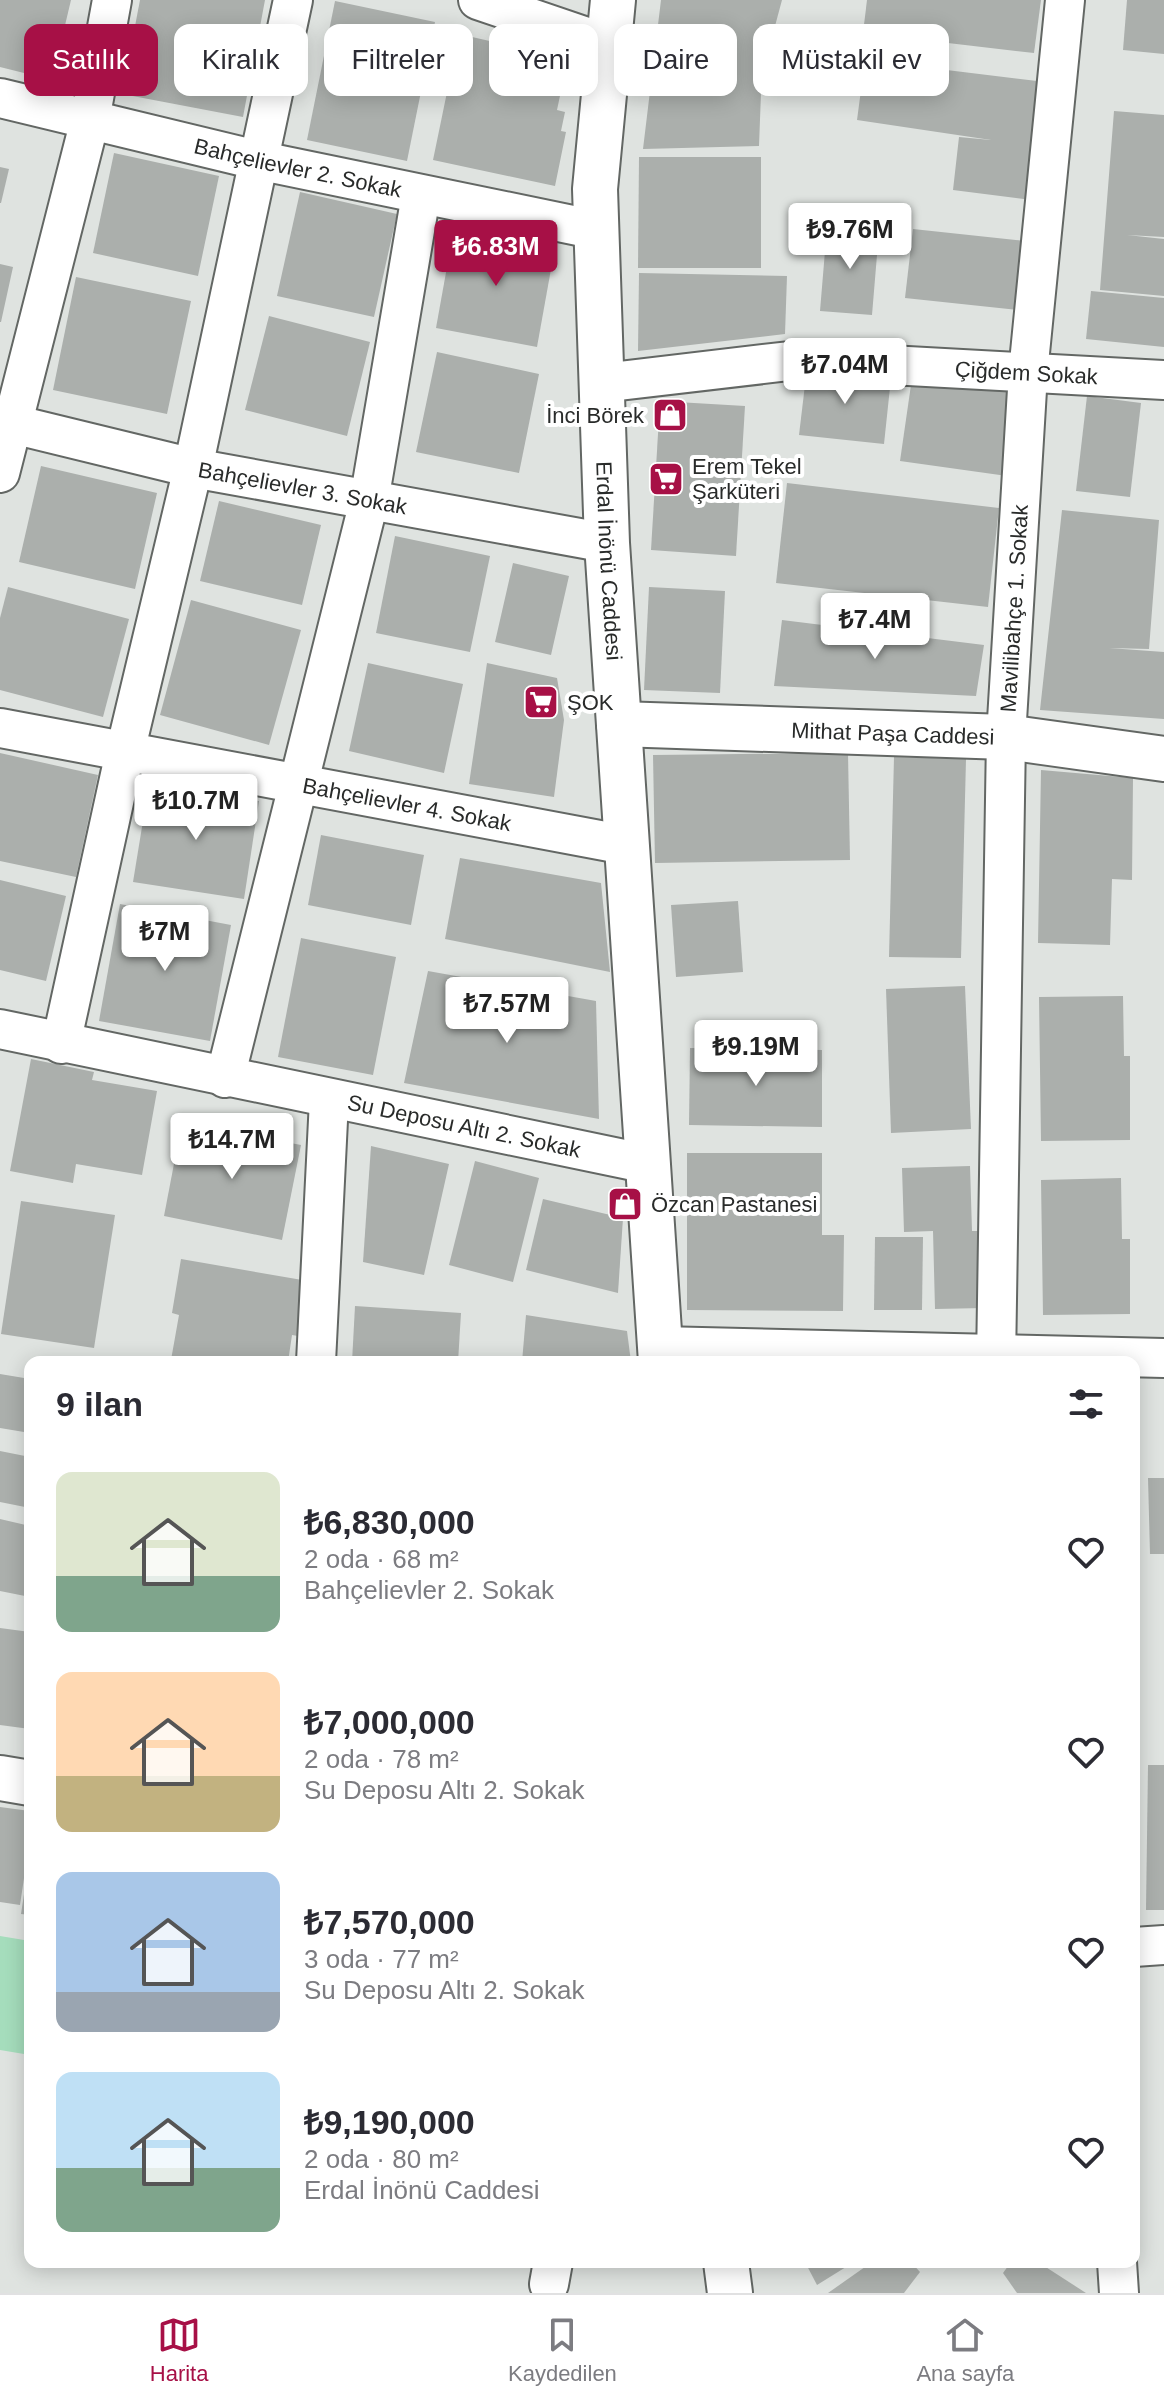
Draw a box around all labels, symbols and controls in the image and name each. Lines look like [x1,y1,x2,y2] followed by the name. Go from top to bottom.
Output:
[24,24,158,96] chip: Satılık
[174,24,308,96] chip: Kiralık
[324,24,473,96] chip: Filtreler
[489,24,598,96] chip: Yeni
[614,24,737,96] chip: Daire
[753,24,949,96] chip: Müstakil ev
[191,133,405,203] street label: Bahçelievler 2. Sokak
[785,203,915,271] pin: ₺9.76M
[806,214,894,244] text: ₺9.76M
[431,220,561,288] pin: ₺6.83M
[452,231,540,261] text: ₺6.83M
[780,338,910,406] pin: ₺7.04M
[801,349,889,379] text: ₺7.04M
[954,357,1099,389] street label: Çiğdem Sokak
[651,396,689,434] shop icon: İnci Börek
[546,403,645,428] place label: İnci Börek
[692,454,802,504] place label: Erem Tekel Şarküteri
[196,457,410,520] street label: Bahçelievler 3. Sokak
[647,460,685,498] supermarket icon: Erem Tekel Şarküteri
[591,461,627,661] street label: Erdal İnönü Caddesi
[996,503,1033,713] street label: Mavilibahçe 1. Sokak
[819,593,931,661] pin: ₺7.4M
[839,604,911,634] text: ₺7.4M
[522,683,560,721] supermarket icon: ŞOK
[567,690,614,715] place label: ŞOK
[791,718,995,750] street label: Mithat Paşa Caddesi
[300,773,514,836] street label: Bahçelievler 4. Sokak
[131,774,261,842] pin: ₺10.7M
[152,785,240,815] text: ₺10.7M
[126,905,204,973] pin: ₺7M
[140,916,191,946] text: ₺7M
[442,977,572,1045] pin: ₺7.57M
[463,988,551,1018] text: ₺7.57M
[691,1020,821,1088] pin: ₺9.19M
[712,1031,800,1061] text: ₺9.19M
[345,1090,584,1163] street label: Su Deposu Altı 2. Sokak
[167,1113,297,1181] pin: ₺14.7M
[188,1124,276,1154] text: ₺14.7M
[606,1185,644,1223] shop icon: Özcan Pastanesi
[651,1192,817,1217] place label: Özcan Pastanesi
[1064,1382,1108,1426] icon: filters
[56,1385,143,1423] text: 9 ilan
[304,1503,475,1541] text: ₺6,830,000
[120,1504,216,1600] icon: home
[1064,1530,1108,1574] icon: heart
[304,1544,459,1574] text: 2 oda · 68 m²
[304,1575,554,1605] text: Bahçelievler 2. Sokak
[304,1703,475,1741] text: ₺7,000,000
[120,1704,216,1800] icon: home
[1064,1730,1108,1774] icon: heart
[304,1744,459,1774] text: 2 oda · 78 m²
[304,1775,584,1805] text: Su Deposu Altı 2. Sokak
[304,1903,475,1941] text: ₺7,570,000
[120,1904,216,2000] icon: home
[1064,1930,1108,1974] icon: heart
[304,1944,459,1974] text: 3 oda · 77 m²
[304,1975,584,2005] text: Su Deposu Altı 2. Sokak
[304,2103,475,2141] text: ₺9,190,000
[120,2104,216,2200] icon: home
[1064,2130,1108,2174] icon: heart
[304,2144,459,2174] text: 2 oda · 80 m²
[304,2175,540,2205] text: Erdal İnönü Caddesi
[150,2313,208,2387] tab: Harita
[508,2313,617,2387] tab: Kaydedilen
[916,2313,1014,2387] tab: Ana sayfa

